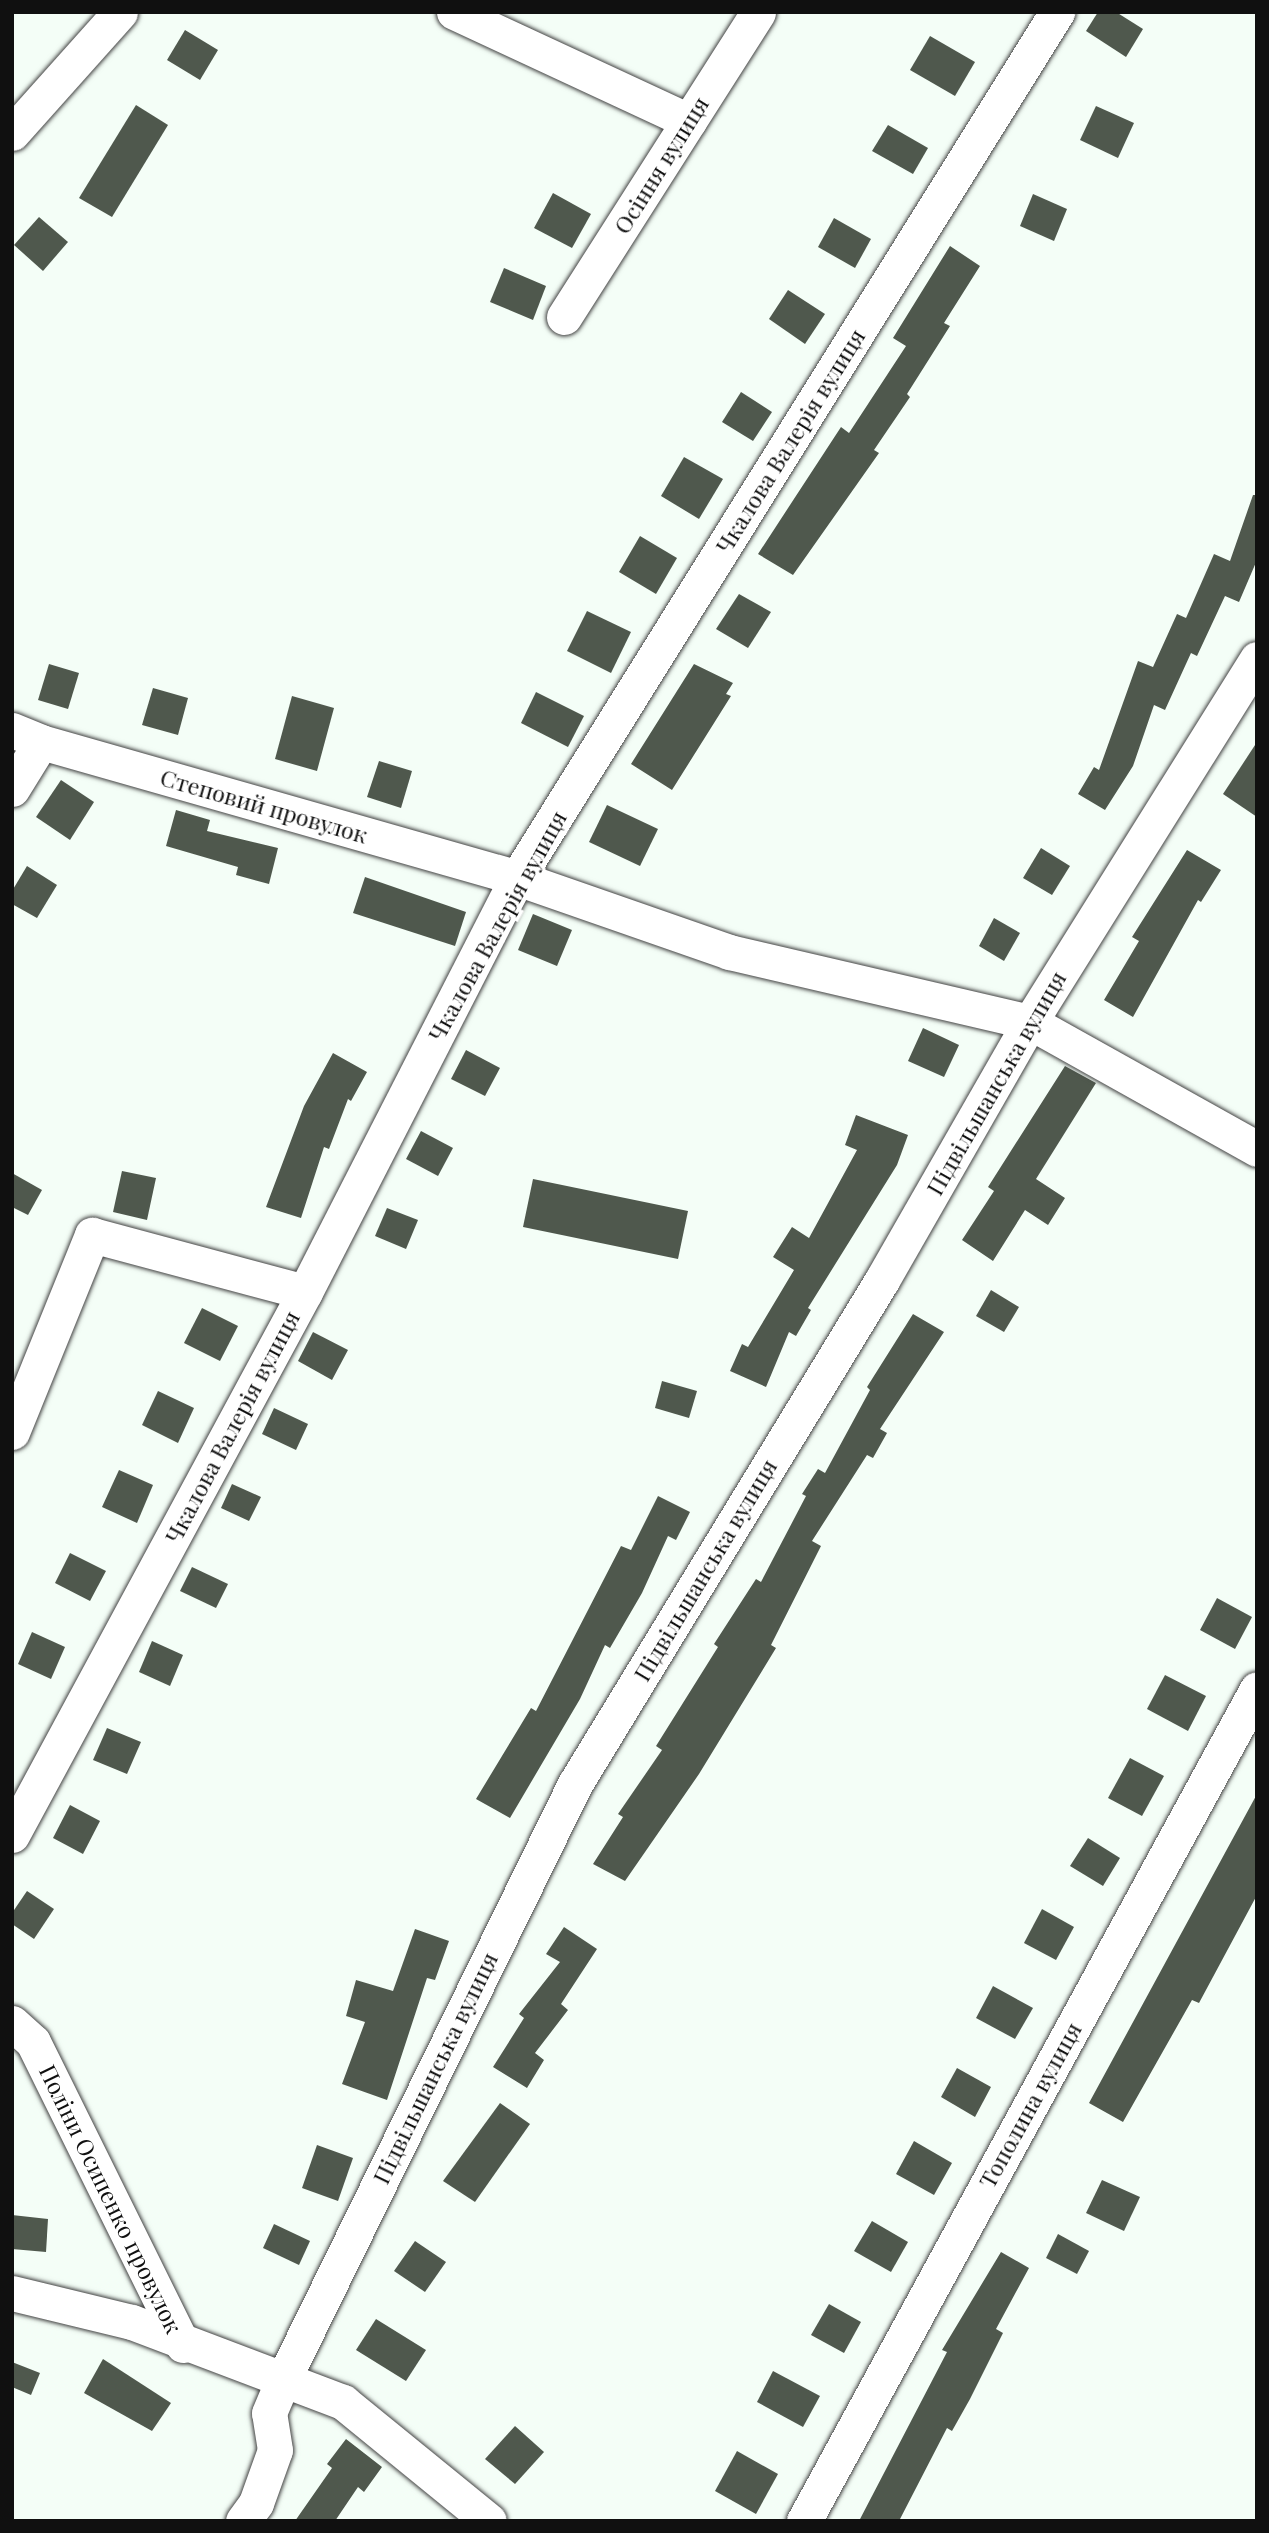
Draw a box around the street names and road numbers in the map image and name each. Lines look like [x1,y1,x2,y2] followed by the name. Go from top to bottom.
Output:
[608,91,714,239] street label: Осіння вулиця
[710,324,870,558] street label: Чкалова Валерія вулиця
[157,763,371,849] street label: Степовий провулок
[422,806,572,1046] street label: Чкалова Валерія вулиця
[921,966,1071,1200] street label: Підвільшанська вулиця
[159,1306,305,1548] street label: Чкалова Валерія вулиця
[628,1454,782,1686] street label: Підвільшанська вулиця
[367,1948,503,2188] street label: Підвільшанська вулиця
[973,2017,1087,2193] street label: Тополина вулиця
[34,2060,188,2338] street label: Поліни Осипенко провулок

